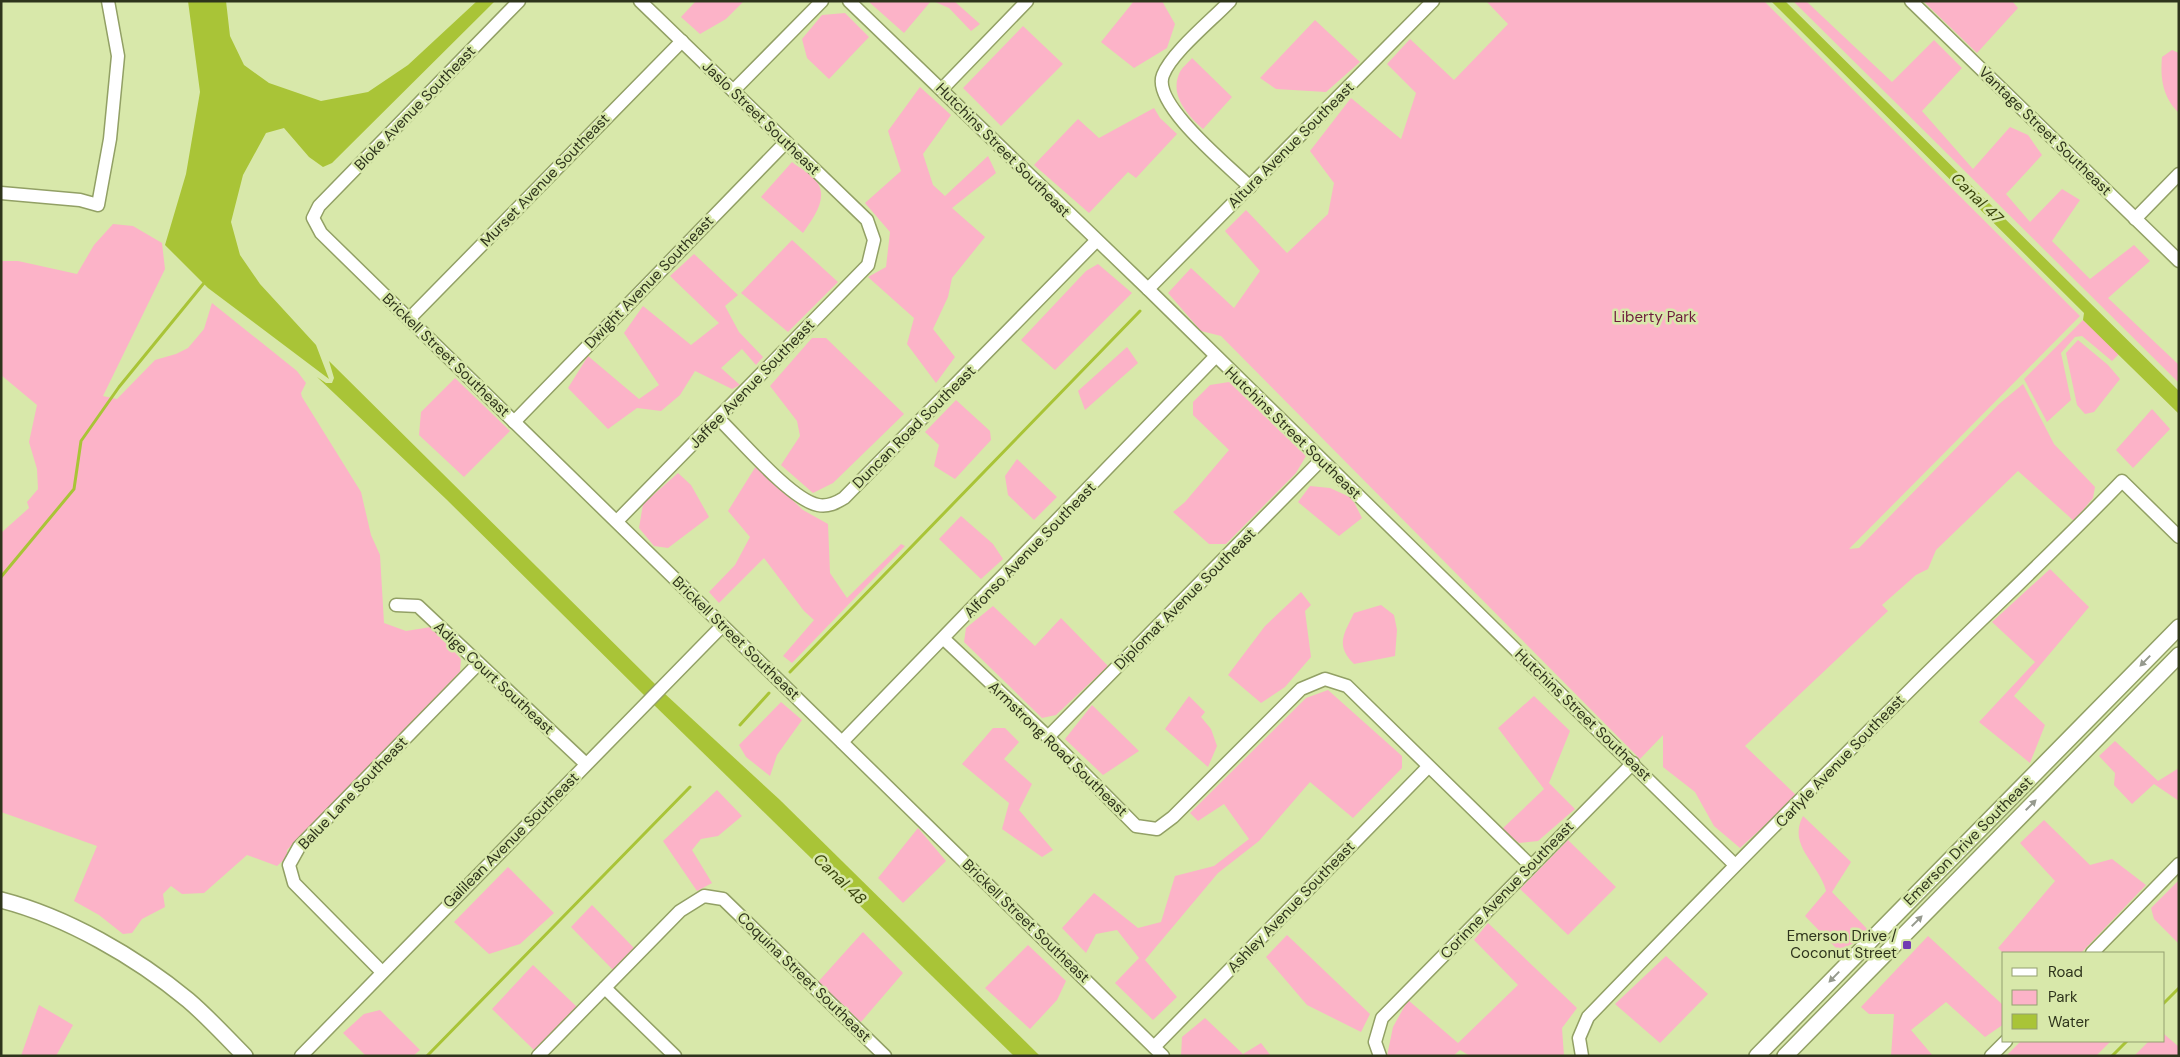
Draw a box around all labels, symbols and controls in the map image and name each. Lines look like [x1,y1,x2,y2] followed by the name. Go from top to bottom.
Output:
[350,41,480,175] street label: Bloke Avenue Southeast
[698,56,824,180] street label: Jaslo Street Southeast
[1974,62,2116,200] street label: Vantage Street Southeast
[1224,77,1359,212] street label: Altura Avenue Southeast
[931,78,1075,222] street label: Hutchins Street Southeast
[476,109,614,251] street label: Murset Avenue Southeast
[1947,168,2009,229] water label: Canal 47
[580,211,718,353] street label: Dwight Avenue Southeast
[378,289,514,421] street label: Brickell Street Southeast
[1614,307,1697,327] park label: Liberty Park
[685,315,819,453] street label: Jaffee Avenue Southeast
[848,361,980,493] street label: Duncan Road Southeast
[1220,362,1366,504] street label: Hutchins Street Southeast
[960,478,1100,622] street label: Alfonso Avenue Southeast
[1110,524,1260,674] street label: Diplomat Avenue Southeast
[668,572,804,704] street label: Brickell Street Southeast
[430,617,558,739] street label: Adige Court Southeast
[1510,644,1656,786] street label: Hutchins Street Southeast
[2139,655,2151,667] one-way arrow
[984,677,1132,821] street label: Armstrong Road Southeast
[1771,690,1909,832] street label: Carlyle Avenue Southeast
[294,732,412,854] street label: Balue Lane Southeast
[439,768,583,912] street label: Galilean Avenue Southeast
[1899,772,2037,910] street label: Emerson Drive Southeast
[2025,800,2037,812] one-way arrow
[1436,817,1578,963] street label: Corinne Avenue Southeast
[1223,837,1359,977] street label: Ashley Avenue Southeast
[809,849,871,910] water label: Canal 48
[958,855,1094,987] street label: Brickell Street Southeast
[733,908,875,1046] street label: Coquina Street Southeast
[1911,915,1923,927] one-way arrow
[1787,926,1897,963] place label: Emerson Drive / Coconut Street
[1901,939,1913,951] marker: Emerson Drive / Coconut Street
[2002,952,2165,1042] legend
[2048,962,2083,982] text: Road
[1828,971,1840,983] one-way arrow
[2048,987,2078,1007] text: Park
[2048,1012,2090,1032] text: Water

